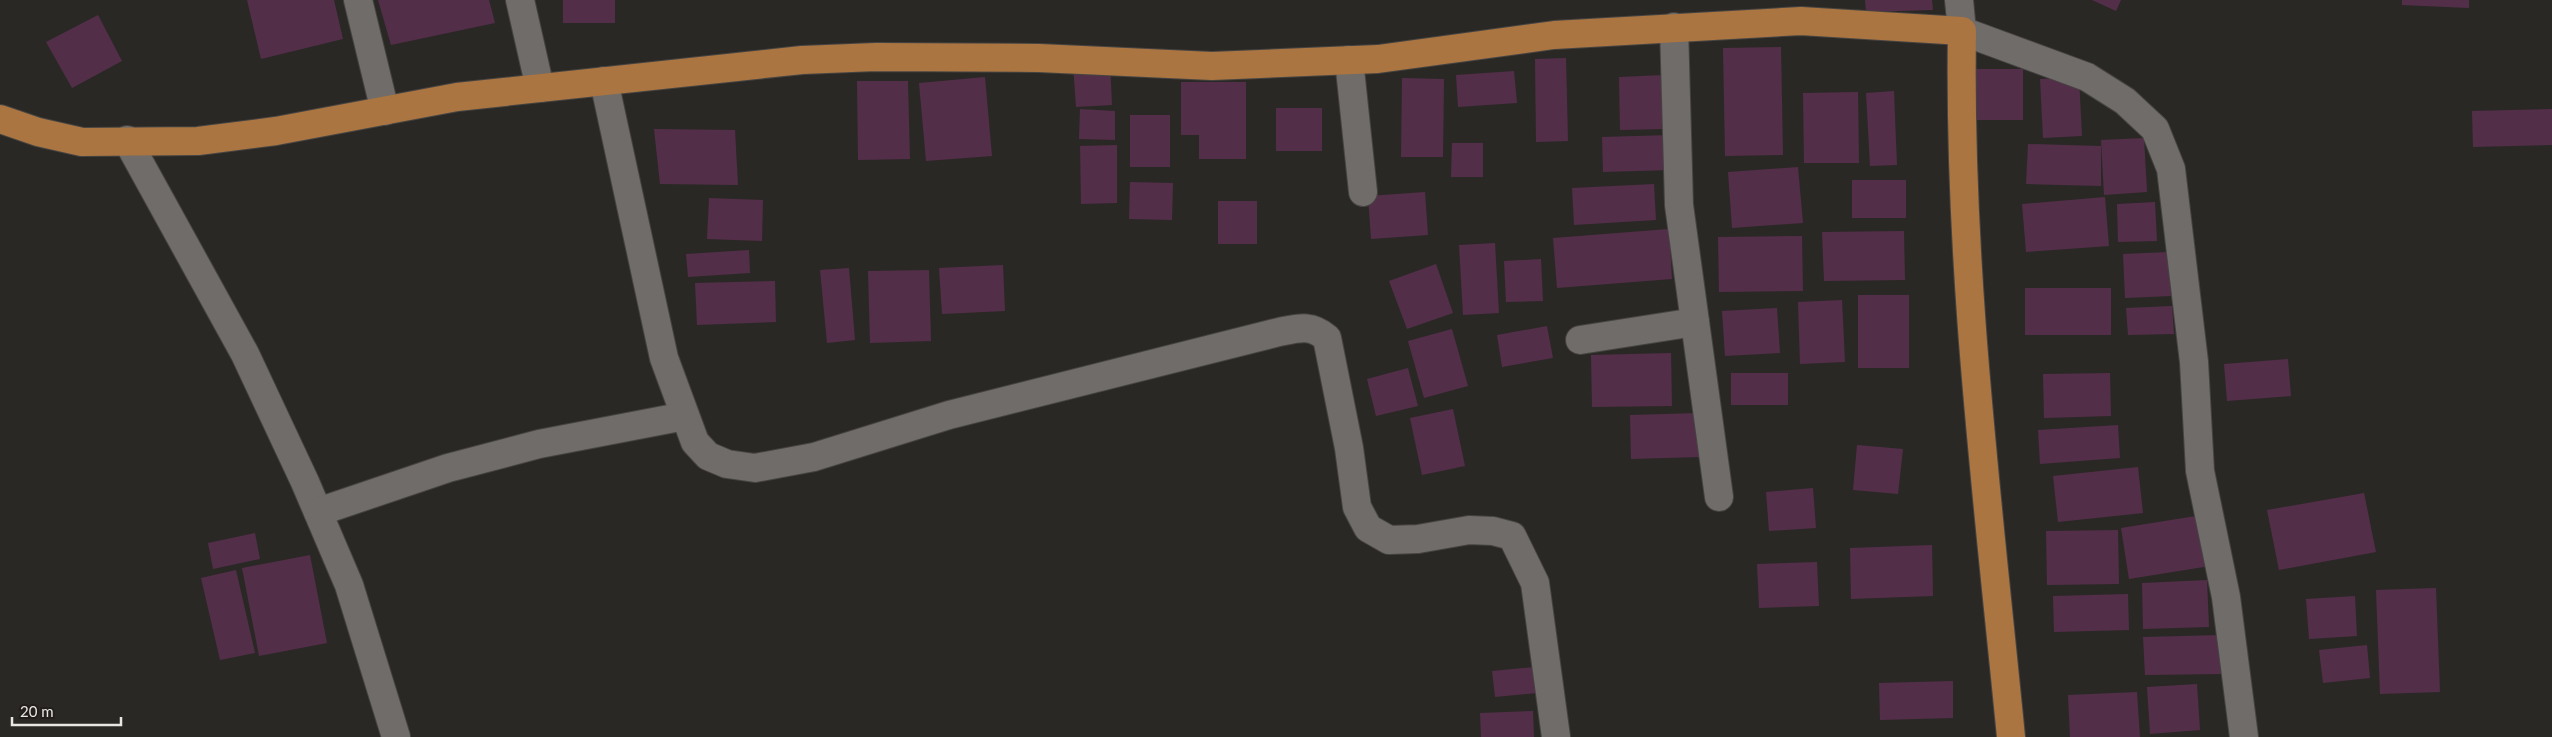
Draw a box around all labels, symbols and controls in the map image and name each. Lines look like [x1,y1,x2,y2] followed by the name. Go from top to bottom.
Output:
[12,694,121,726] scale bar
[20,702,54,720] text: 20 m

